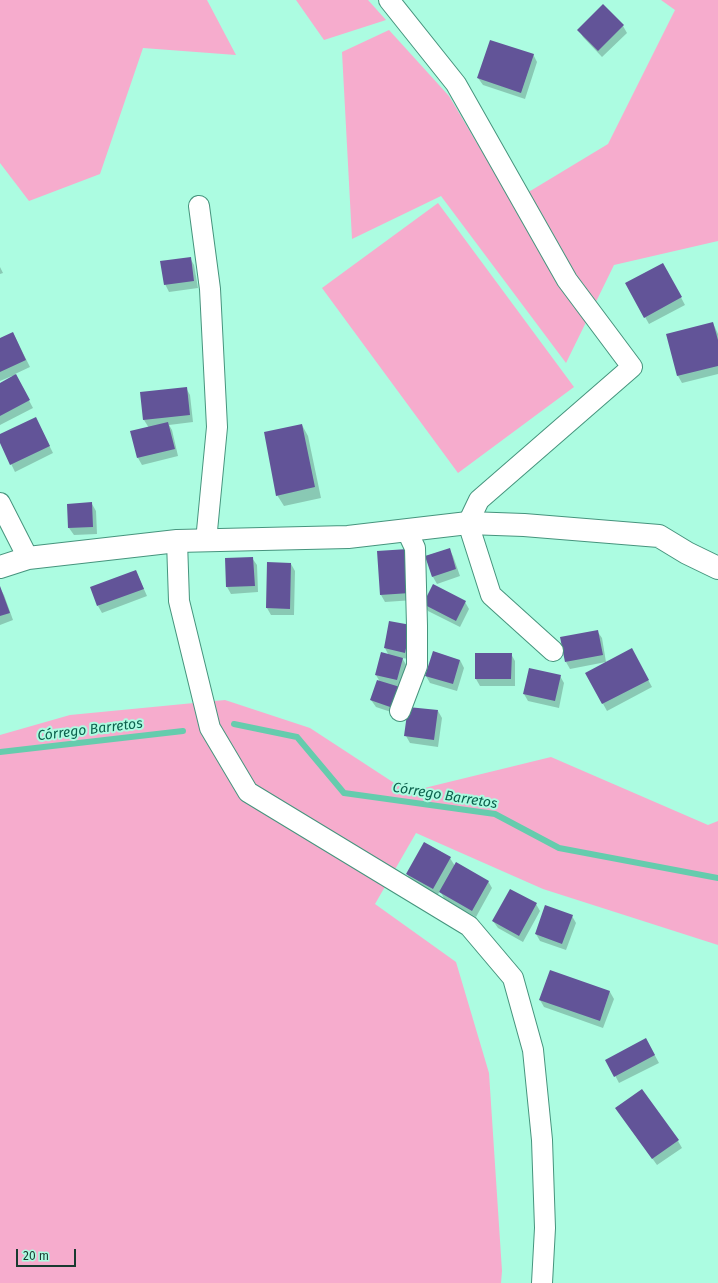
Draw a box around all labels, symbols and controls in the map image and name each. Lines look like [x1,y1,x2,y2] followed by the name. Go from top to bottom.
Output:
[36,715,144,745] water label: Córrego Barretos
[391,779,499,813] water label: Córrego Barretos
[18,1241,78,1267] scale bar
[23,1249,49,1263] text: 20 m

